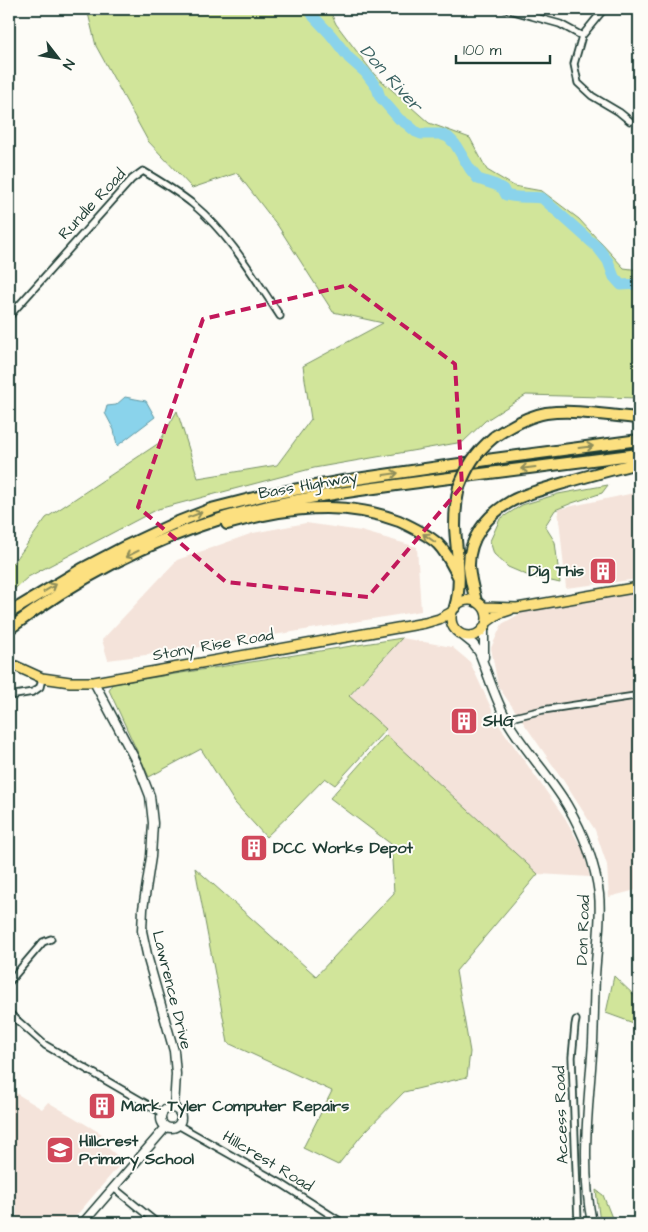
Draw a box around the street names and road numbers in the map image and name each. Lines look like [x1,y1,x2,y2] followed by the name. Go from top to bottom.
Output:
[53,164,131,244] street label: Rundle Road
[257,465,360,506] street label: Bass Highway
[151,624,275,667] street label: Stony Rise Road
[571,894,595,966] street label: Don Road
[147,928,197,1052] street label: Lawrence Drive
[548,1065,574,1165] street label: Access Road
[218,1125,318,1197] street label: Hillcrest Road

